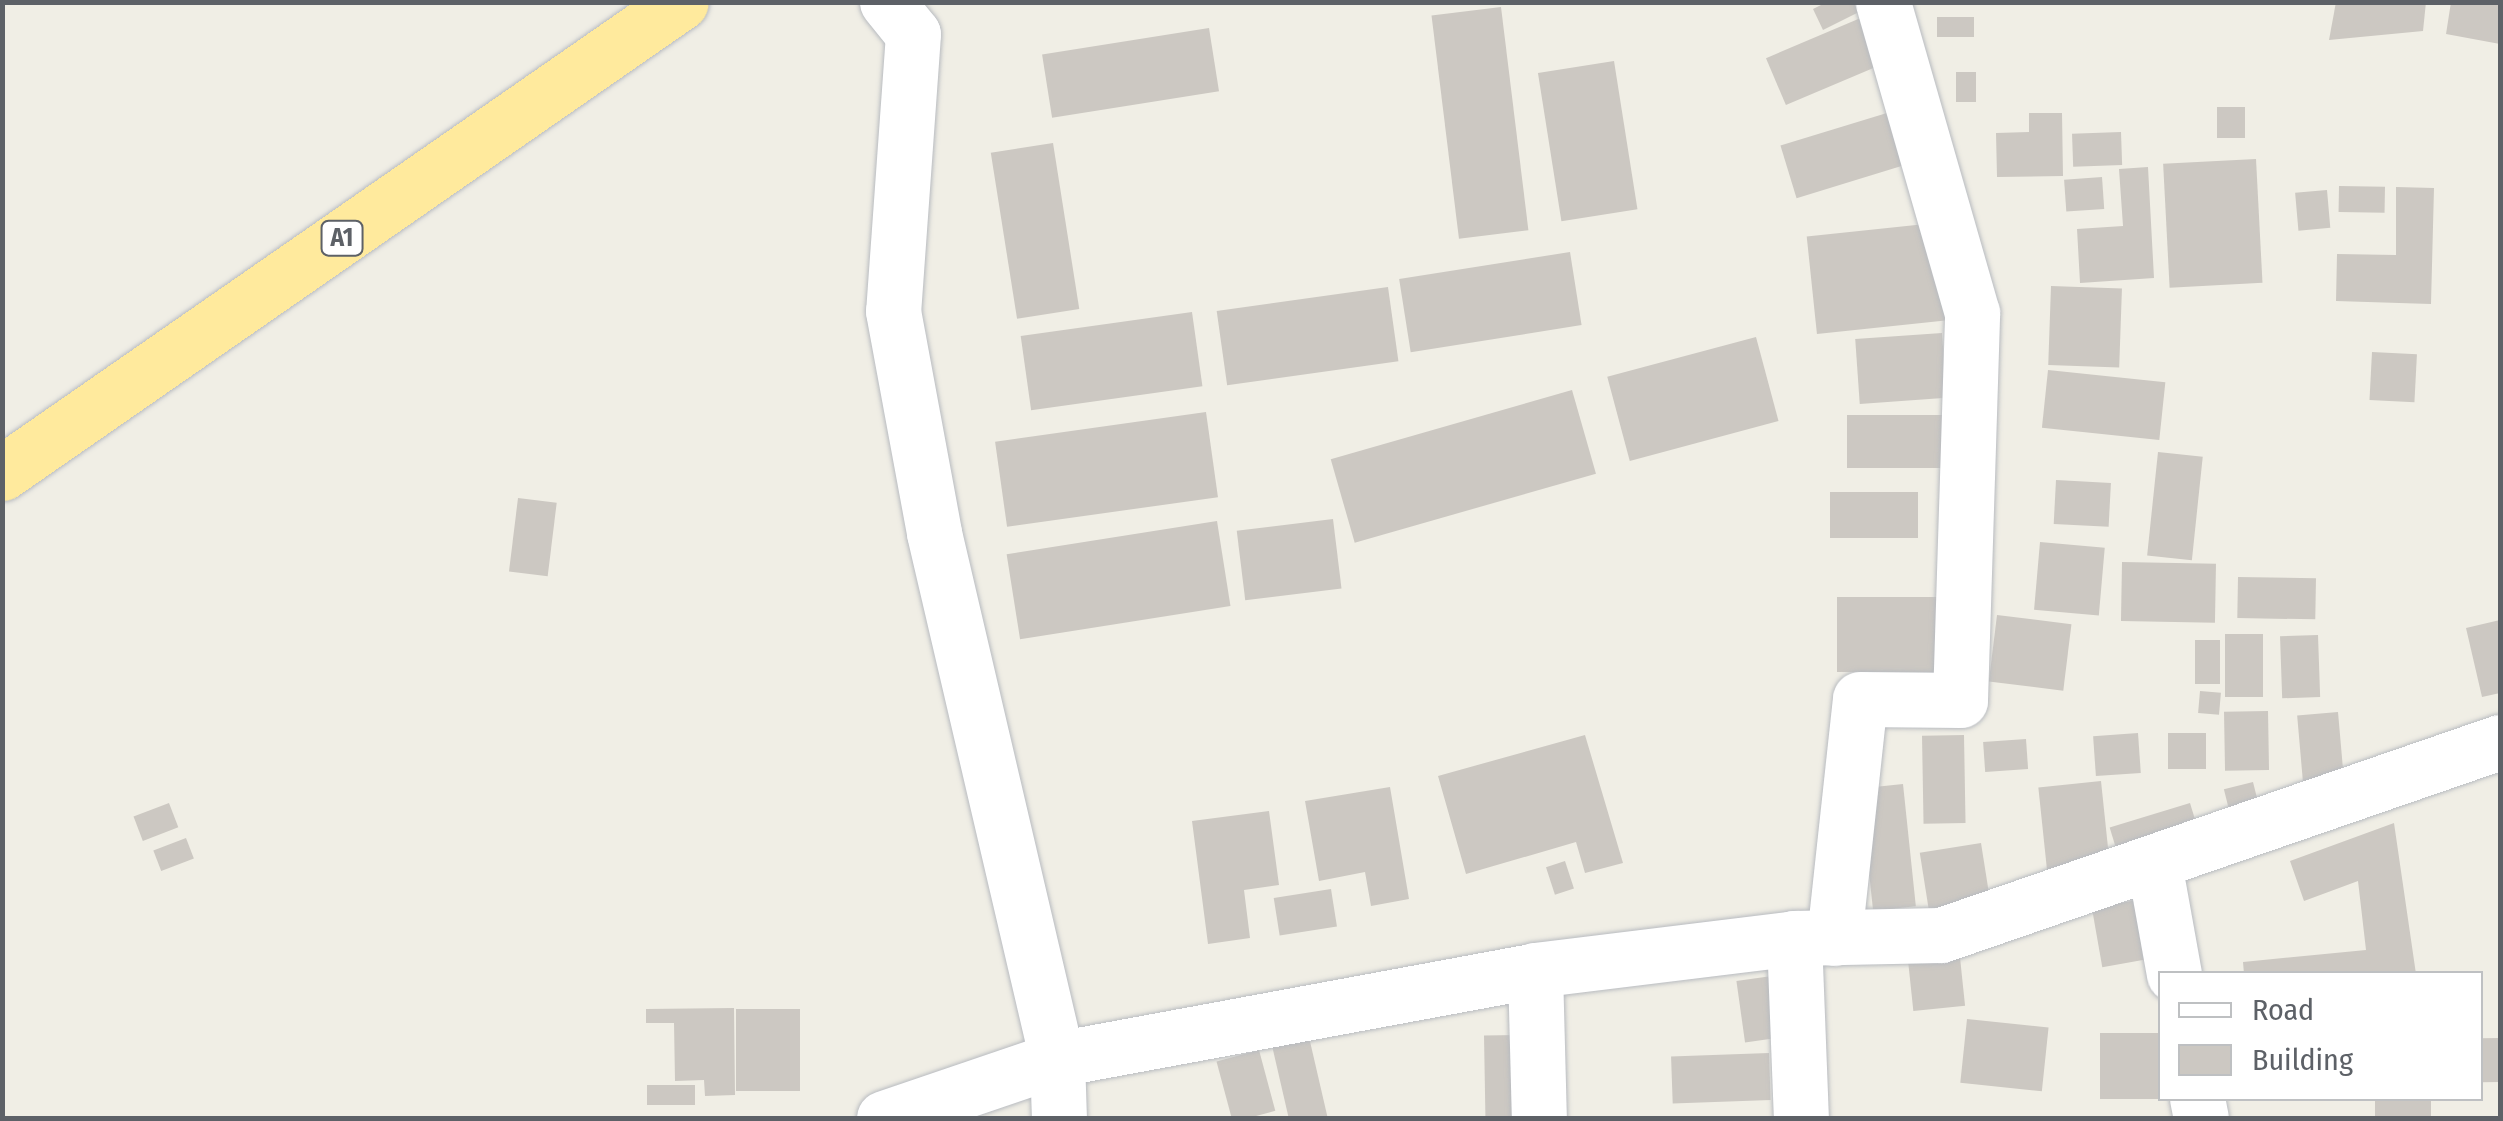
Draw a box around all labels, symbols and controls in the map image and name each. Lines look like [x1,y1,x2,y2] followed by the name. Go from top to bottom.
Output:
[320,218,364,258] road number: A1
[2158,971,2483,1101] legend
[2252,992,2314,1028] text: Road
[2252,1042,2353,1078] text: Building

